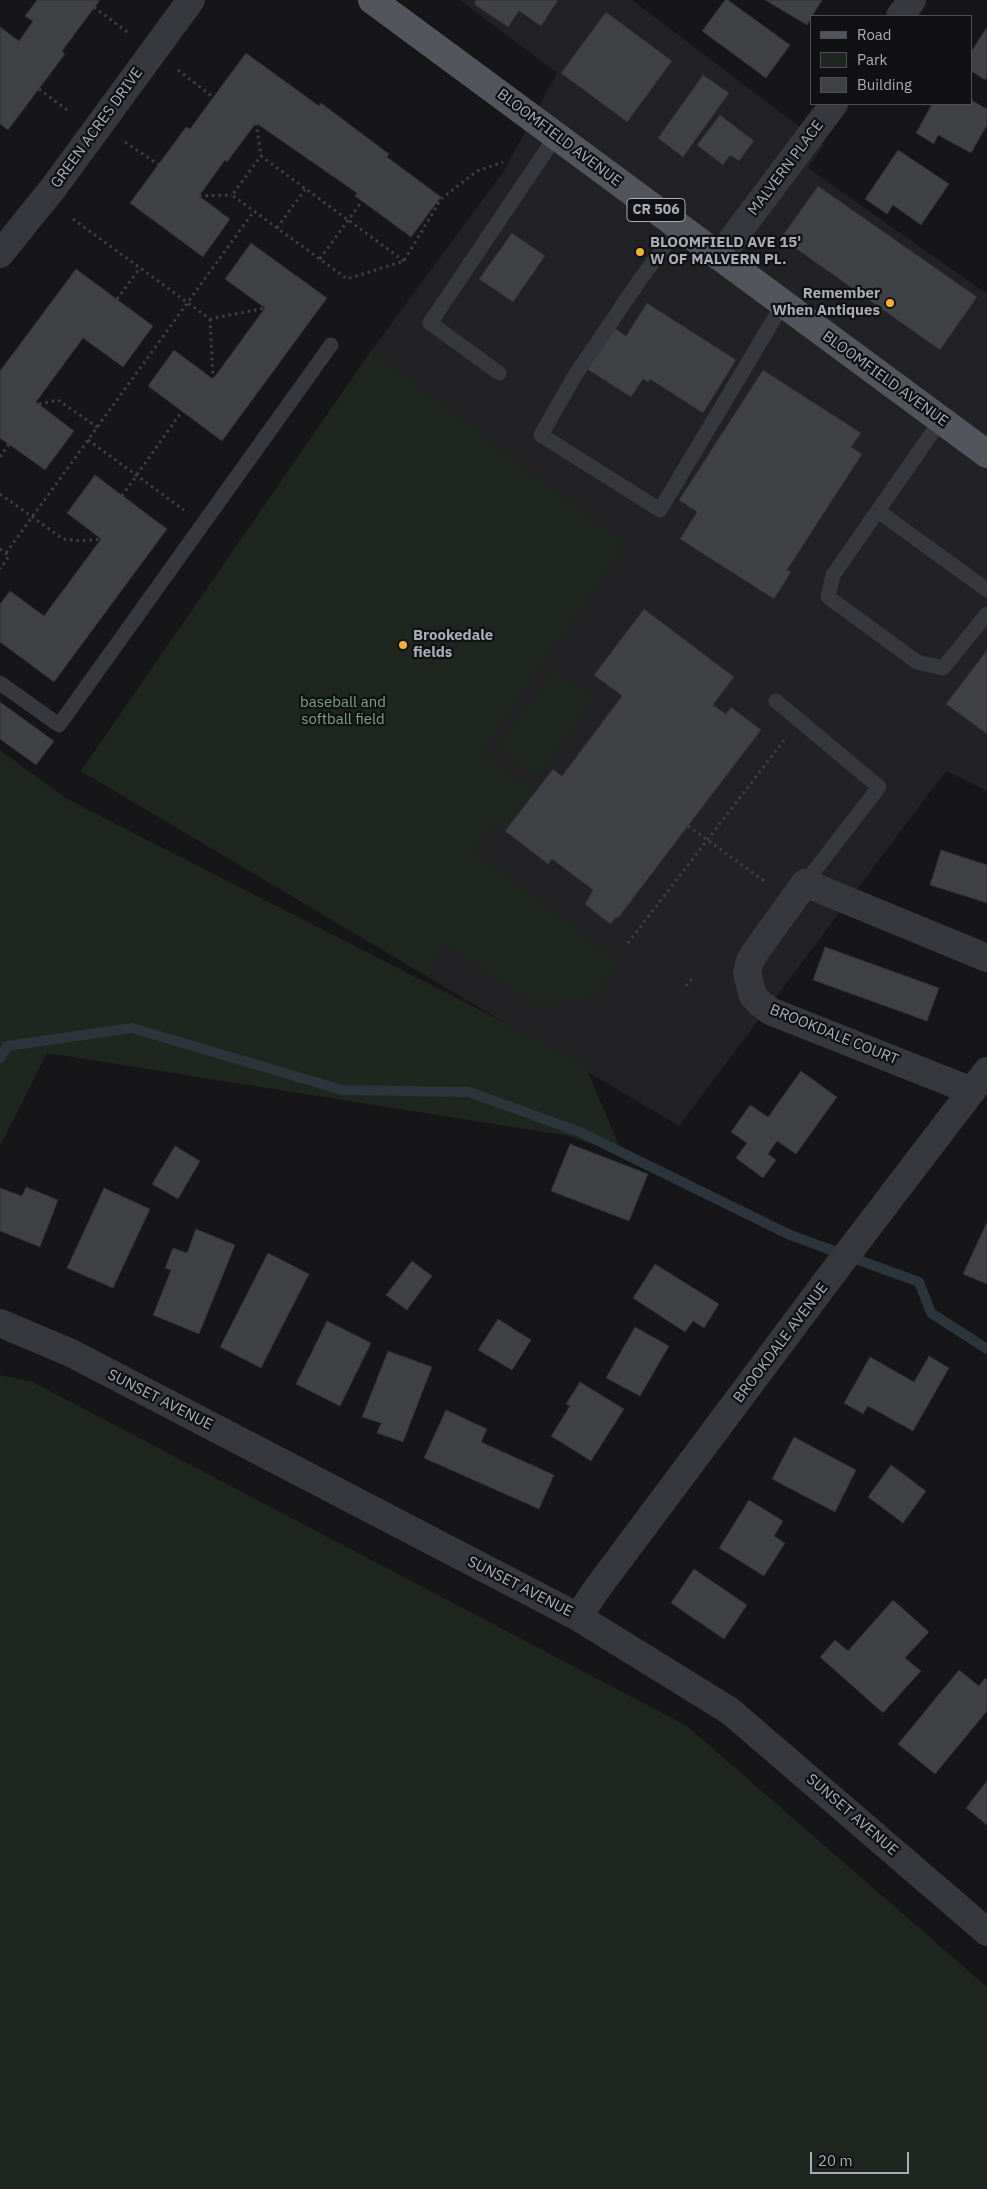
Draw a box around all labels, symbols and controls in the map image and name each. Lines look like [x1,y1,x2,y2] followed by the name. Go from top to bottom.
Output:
[810,15,972,105] legend
[857,25,892,44] text: Road
[857,50,887,69] text: Park
[47,64,147,192] street label: GREEN ACRES DRIVE
[857,75,912,94] text: Building
[493,85,625,191] street label: BLOOMFIELD AVENUE
[744,117,828,219] street label: MALVERN PLACE
[627,198,685,222] road number: CR 506
[650,234,801,269] place label: BLOOMFIELD AVE 15' W OF MALVERN PL.
[634,246,646,258] marker: BLOOMFIELD AVE 15' W OF MALVERN PL.
[772,285,880,320] place label: Remember When Antiques
[884,297,896,309] marker: Remember When Antiques
[819,327,951,431] street label: BLOOMFIELD AVENUE
[413,627,493,662] place label: Brookedale fields
[397,639,409,651] marker: Brookedale fields
[300,694,386,729] park label: baseball and softball field
[767,1001,901,1069] street label: BROOKDALE COURT
[730,1279,832,1407] street label: BROOKDALE AVENUE
[104,1366,216,1434] street label: SUNSET AVENUE
[464,1553,576,1621] street label: SUNSET AVENUE
[803,1770,901,1860] street label: SUNSET AVENUE
[812,2142,911,2174] scale bar
[818,2151,853,2170] text: 20 m

